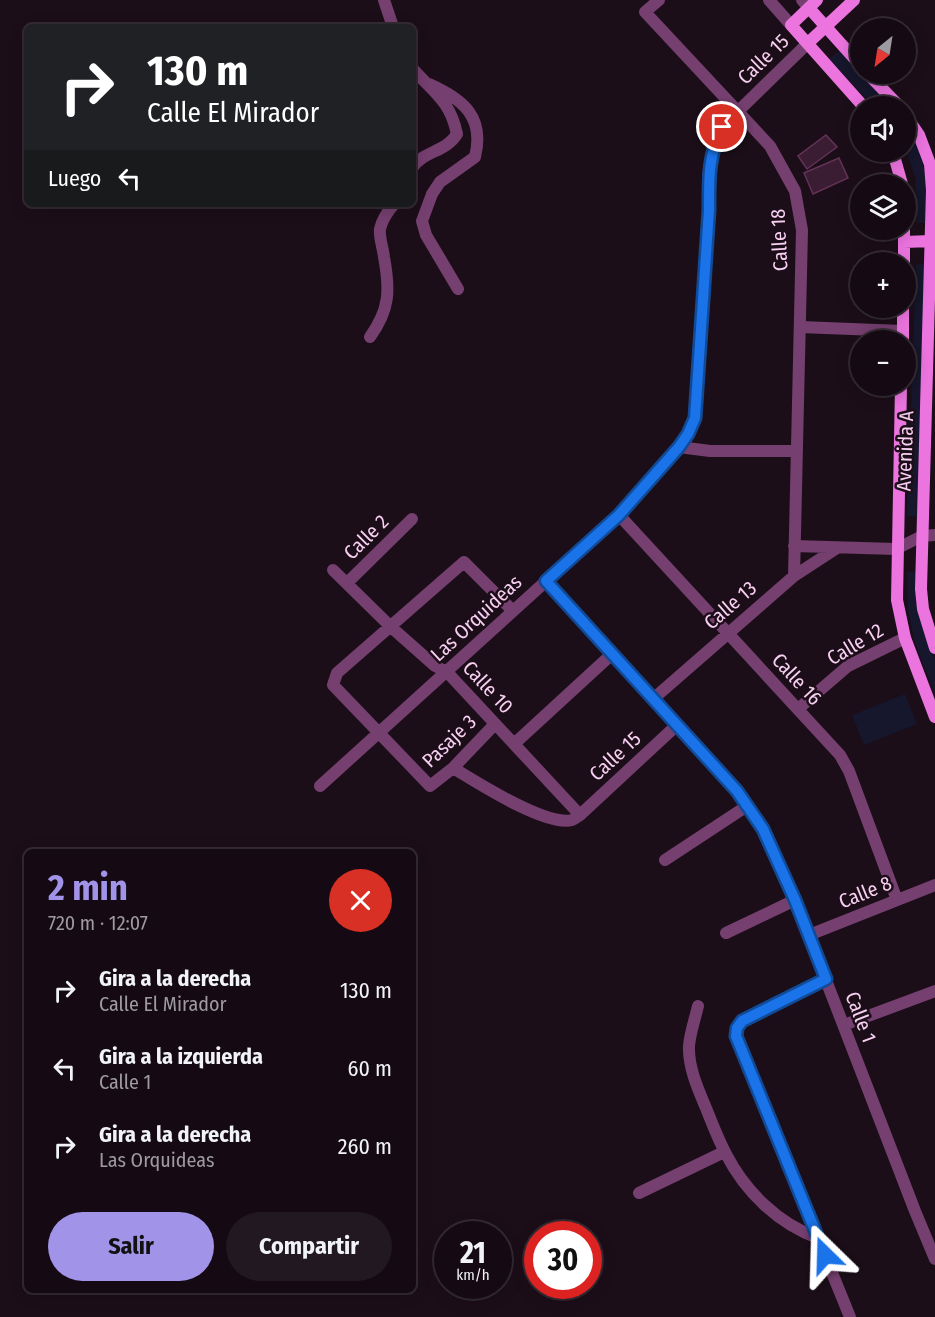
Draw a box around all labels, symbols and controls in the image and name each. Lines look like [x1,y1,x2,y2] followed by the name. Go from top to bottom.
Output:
[850,18,916,84] north arrow
[850,18,916,396] map controls
[733,29,793,89] street label: Calle 15
[147,46,248,96] text: 130 m
[48,48,126,126] icon: right
[850,96,916,162] button: sound
[147,97,319,129] text: Calle El Mirador
[696,101,747,152] pin
[705,110,738,143] icon: arrive
[113,162,146,195] icon: left
[48,165,101,192] text: Luego
[850,174,916,240] button: layers
[765,208,793,272] street label: Calle 18
[850,252,916,318] button: +
[850,330,916,396] button: −
[892,410,918,492] street label: Avenida A
[339,510,393,564] street label: Calle 2
[426,570,526,666] street label: Las Orquideas
[699,576,761,634] street label: Calle 13
[823,618,888,670] street label: Calle 12
[767,648,827,710] street label: Calle 16
[458,656,518,718] street label: Calle 10
[417,710,481,772] street label: Pasaje 3
[584,726,646,786] street label: Calle 15
[48,866,128,910] text: 2 min
[329,869,392,932] button: close
[835,871,895,913] street label: Calle 8
[48,911,148,935] text: 720 m · 12:07
[99,965,251,992] text: Gira a la derecha
[48,974,81,1007] icon: right
[340,977,392,1004] text: 130 m
[840,988,882,1046] street label: Calle 1
[99,992,226,1016] text: Calle El Mirador
[99,1043,263,1070] text: Gira a la izquierda
[48,1052,81,1085] icon: left
[348,1055,392,1082] text: 60 m
[99,1070,151,1094] text: Calle 1
[99,1121,251,1148] text: Gira a la derecha
[48,1130,81,1163] icon: right
[338,1133,392,1160] text: 260 m
[99,1148,214,1172] text: Las Orquideas
[48,1212,214,1281] button: Salir
[226,1212,392,1281] button: Compartir
[524,1221,602,1299] speed limit sign: 30
[793,1223,857,1287] position arrow
[460,1235,486,1271] text: 21
[456,1266,490,1284] text: km/h

